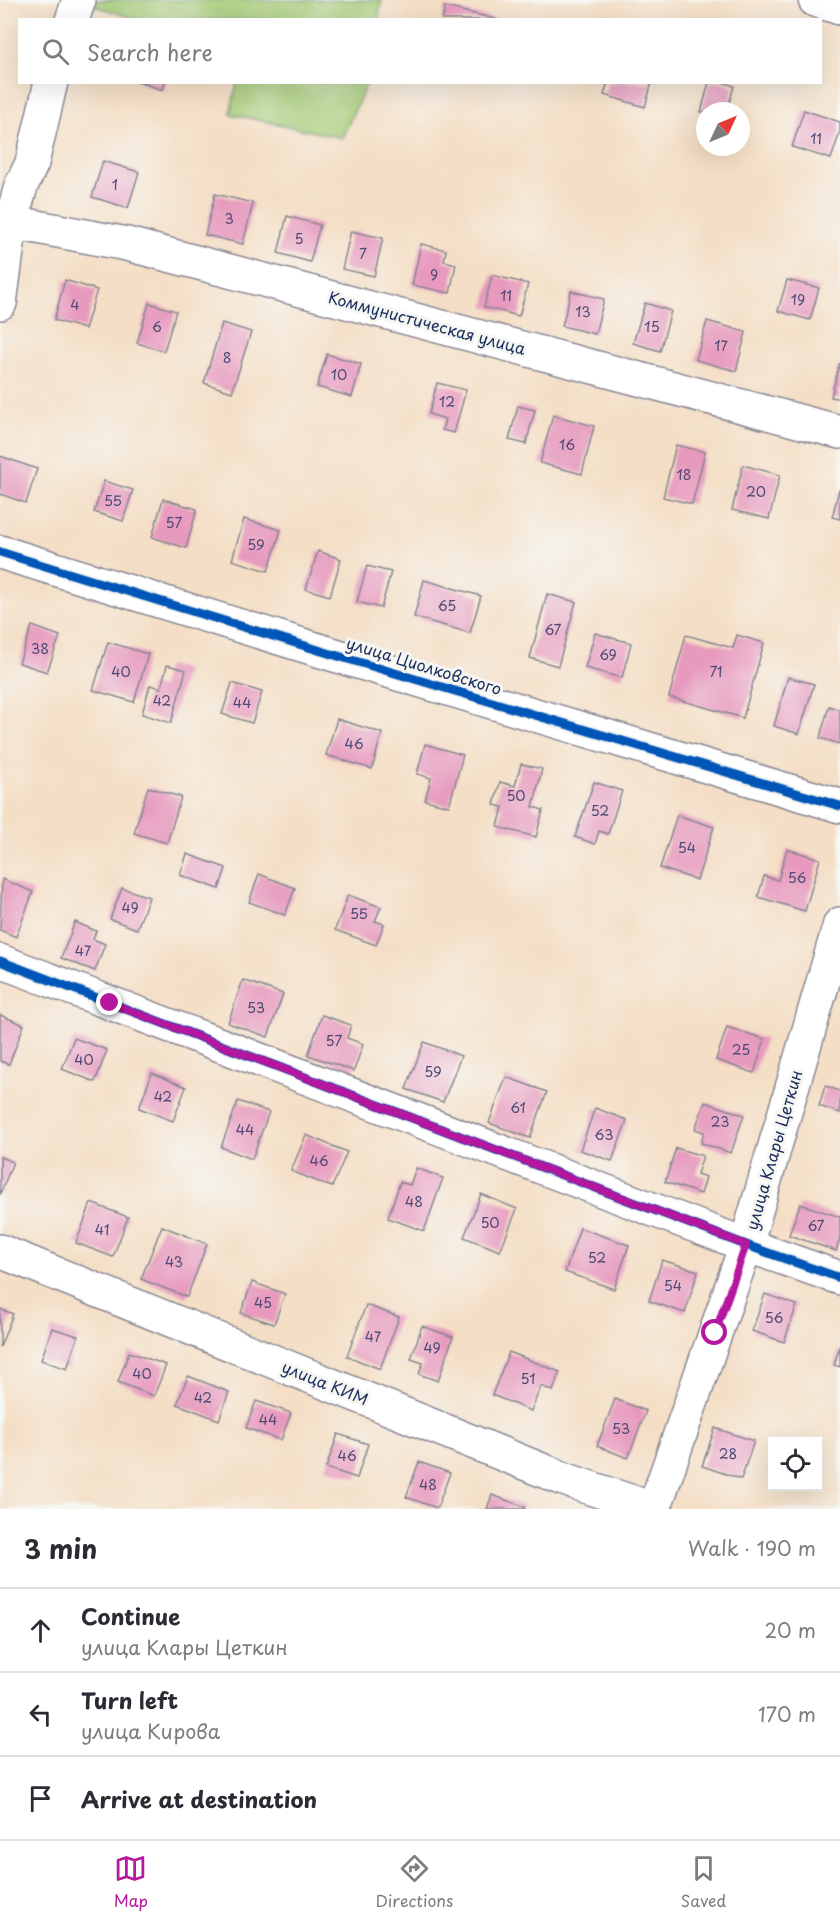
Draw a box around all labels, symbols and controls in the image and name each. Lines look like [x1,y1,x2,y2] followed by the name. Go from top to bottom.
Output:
[18,18,822,84] search box
[39,35,72,68] icon: search
[87,35,213,68] text: Search here
[696,102,750,156] north arrow
[810,128,822,149] house number: 11
[112,174,118,195] house number: 1
[224,208,234,229] house number: 3
[294,228,304,249] house number: 5
[359,243,367,264] house number: 7
[430,264,438,285] house number: 9
[326,284,529,360] street label: Коммунистическая улица
[500,285,512,306] house number: 11
[791,289,805,310] house number: 19
[70,294,80,315] house number: 4
[575,301,591,322] house number: 13
[152,316,162,337] house number: 6
[644,316,660,337] house number: 15
[714,335,728,356] house number: 17
[223,347,231,368] house number: 8
[331,364,347,385] house number: 10
[439,391,455,412] house number: 12
[559,434,575,455] house number: 16
[676,464,692,485] house number: 18
[746,481,766,502] house number: 20
[104,490,122,511] house number: 55
[166,512,182,533] house number: 57
[247,534,265,555] house number: 59
[438,595,456,616] house number: 65
[544,619,562,640] house number: 67
[344,630,505,700] street label: улица Циолковского
[31,638,49,659] house number: 38
[599,644,617,665] house number: 69
[111,661,131,682] house number: 40
[709,661,723,682] house number: 71
[153,690,171,711] house number: 42
[233,692,251,713] house number: 44
[344,733,364,754] house number: 46
[506,785,526,806] house number: 50
[591,800,609,821] house number: 52
[678,837,696,858] house number: 54
[788,867,807,888] house number: 56
[121,897,139,918] house number: 49
[350,903,368,924] house number: 55
[75,940,92,961] house number: 47
[96,989,122,1015] route end
[247,997,265,1018] house number: 53
[326,1030,342,1051] house number: 57
[732,1039,750,1060] house number: 25
[74,1049,94,1070] house number: 40
[424,1061,442,1082] house number: 59
[739,1067,807,1233] street label: улица Клары Цеткин
[154,1086,172,1107] house number: 42
[510,1097,526,1118] house number: 61
[711,1111,729,1132] house number: 23
[236,1119,254,1140] house number: 44
[595,1124,613,1145] house number: 63
[309,1150,329,1171] house number: 46
[405,1191,423,1212] house number: 48
[480,1212,500,1233] house number: 50
[807,1215,825,1236] house number: 67
[95,1219,109,1240] house number: 41
[588,1247,606,1268] house number: 52
[165,1251,183,1272] house number: 43
[664,1275,682,1296] house number: 54
[254,1292,272,1313] house number: 45
[765,1307,784,1328] house number: 56
[701,1319,727,1345] route start
[365,1326,382,1347] house number: 47
[423,1337,441,1358] house number: 49
[279,1354,372,1410] street label: улица КИМ
[132,1363,152,1384] house number: 40
[521,1368,535,1389] house number: 51
[194,1387,212,1408] house number: 42
[259,1409,277,1430] house number: 44
[612,1418,630,1439] house number: 53
[768,1437,822,1491] map controls
[768,1437,822,1491] button: locate
[719,1443,737,1464] house number: 28
[337,1445,357,1466] house number: 46
[419,1474,437,1495] house number: 48
[24,1529,97,1568] text: 3 min
[688,1533,816,1563] text: Walk · 190 m
[81,1599,180,1632] text: Continue
[24,1614,57,1647] icon: ahead
[764,1615,816,1645] text: 20 m
[81,1632,288,1662] text: улица Клары Цеткин
[81,1683,178,1716] text: Turn left
[24,1698,57,1731] icon: left
[758,1699,816,1729] text: 170 m
[81,1716,220,1746] text: улица Кирова
[24,1782,57,1815] icon: arrive
[81,1782,317,1815] text: Arrive at destination
[114,1852,148,1912] tab: Map
[375,1852,453,1912] tab: Directions
[681,1852,726,1912] tab: Saved

